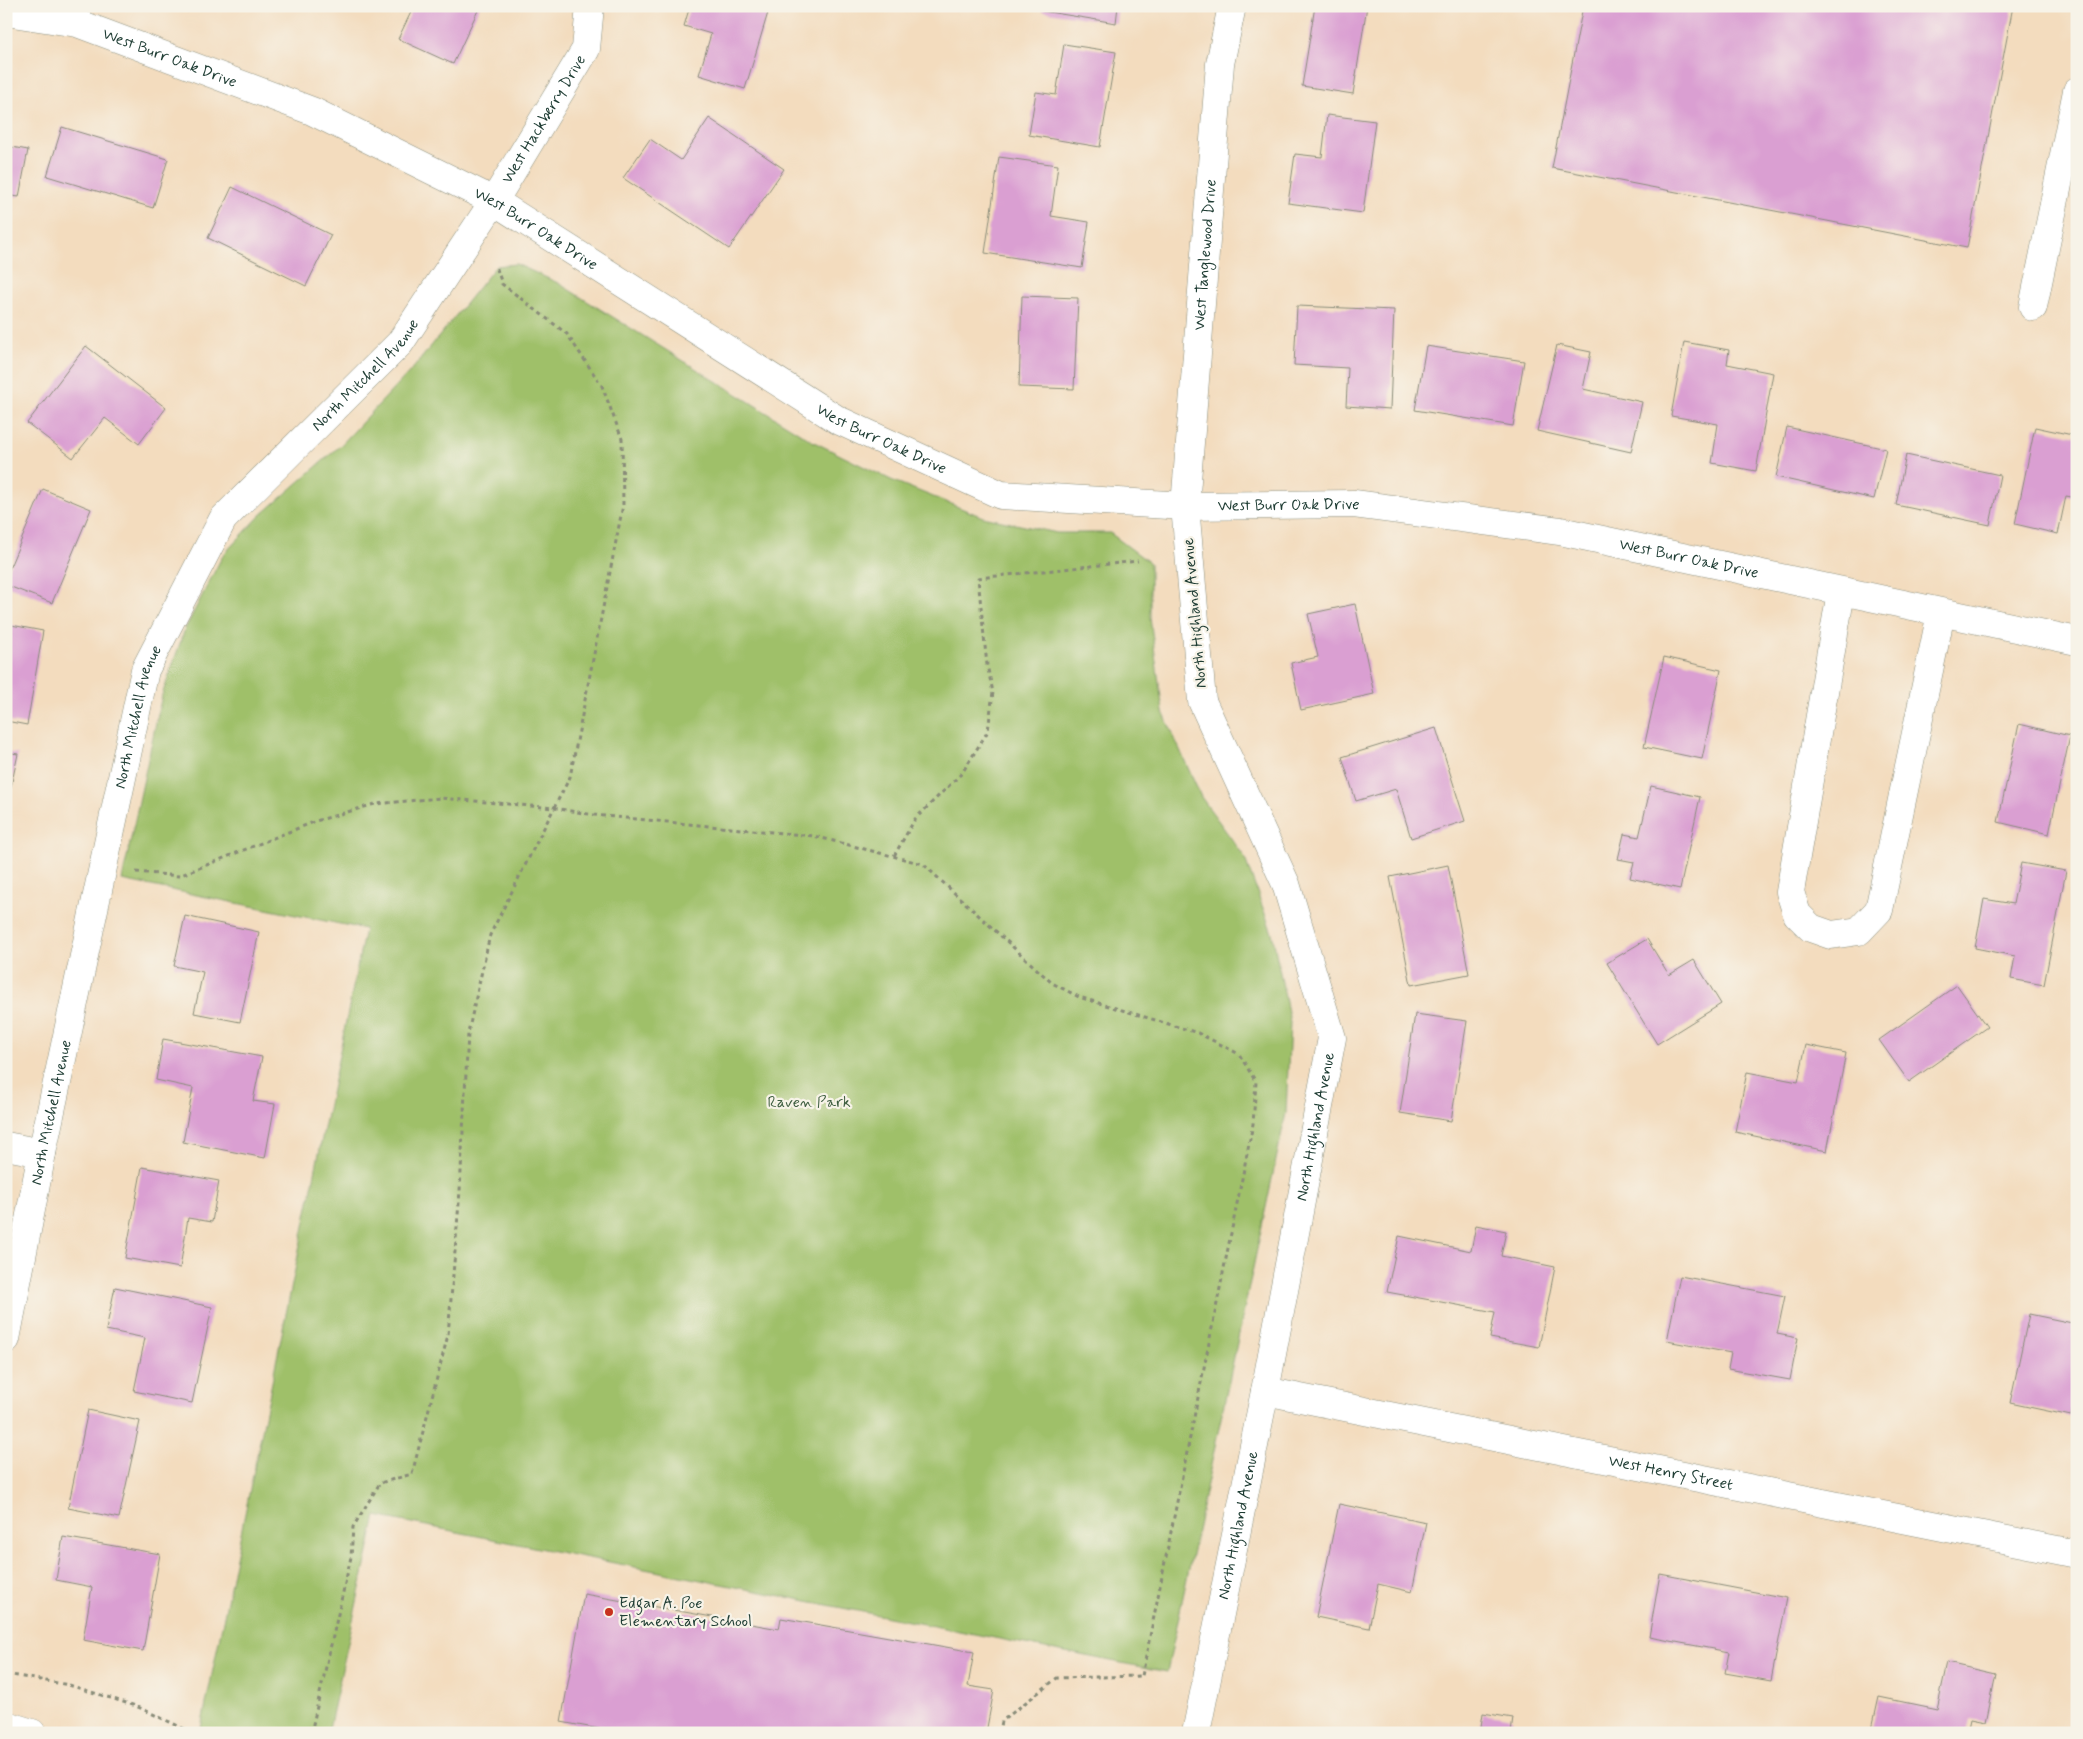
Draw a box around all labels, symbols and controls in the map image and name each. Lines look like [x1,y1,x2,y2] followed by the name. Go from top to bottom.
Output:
[100,23,240,93] street label: West Burr Oak Drive
[497,51,591,187] street label: West Hackberry Drive
[1188,178,1221,331] street label: West Tanglewood Drive
[471,182,602,275] street label: West Burr Oak Drive
[307,315,424,436] street label: North Mitchell Avenue
[812,398,950,479] street label: West Burr Oak Drive
[1217,493,1361,516] street label: West Burr Oak Drive
[1617,533,1761,583] street label: West Burr Oak Drive
[1178,536,1213,689] street label: North Highland Avenue
[109,642,167,791] street label: North Mitchell Avenue
[26,1038,76,1187] street label: North Mitchell Avenue
[1291,1050,1340,1203] street label: North Highland Avenue
[767,1092,851,1113] park label: Raven Park
[1213,1449,1263,1601] street label: North Highland Avenue
[1607,1450,1735,1495] street label: West Henry Street
[619,1593,752,1632] place label: Edgar A. Poe Elementary School
[603,1606,615,1618] marker: Edgar A. Poe Elementary School

